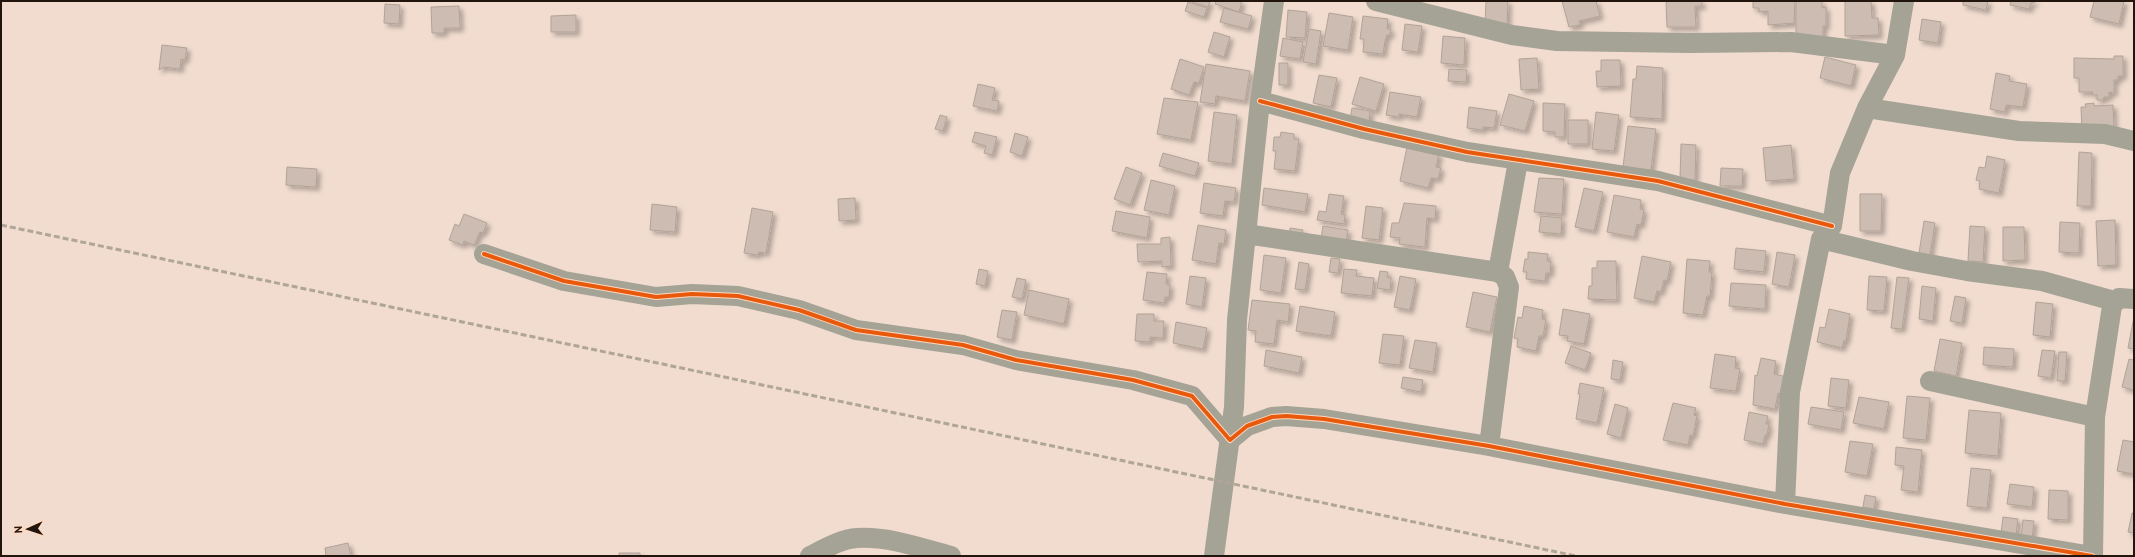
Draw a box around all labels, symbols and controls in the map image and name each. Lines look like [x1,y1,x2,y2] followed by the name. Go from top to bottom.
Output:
[8,509,48,549] north arrow
[11,526,25,534] text: N

